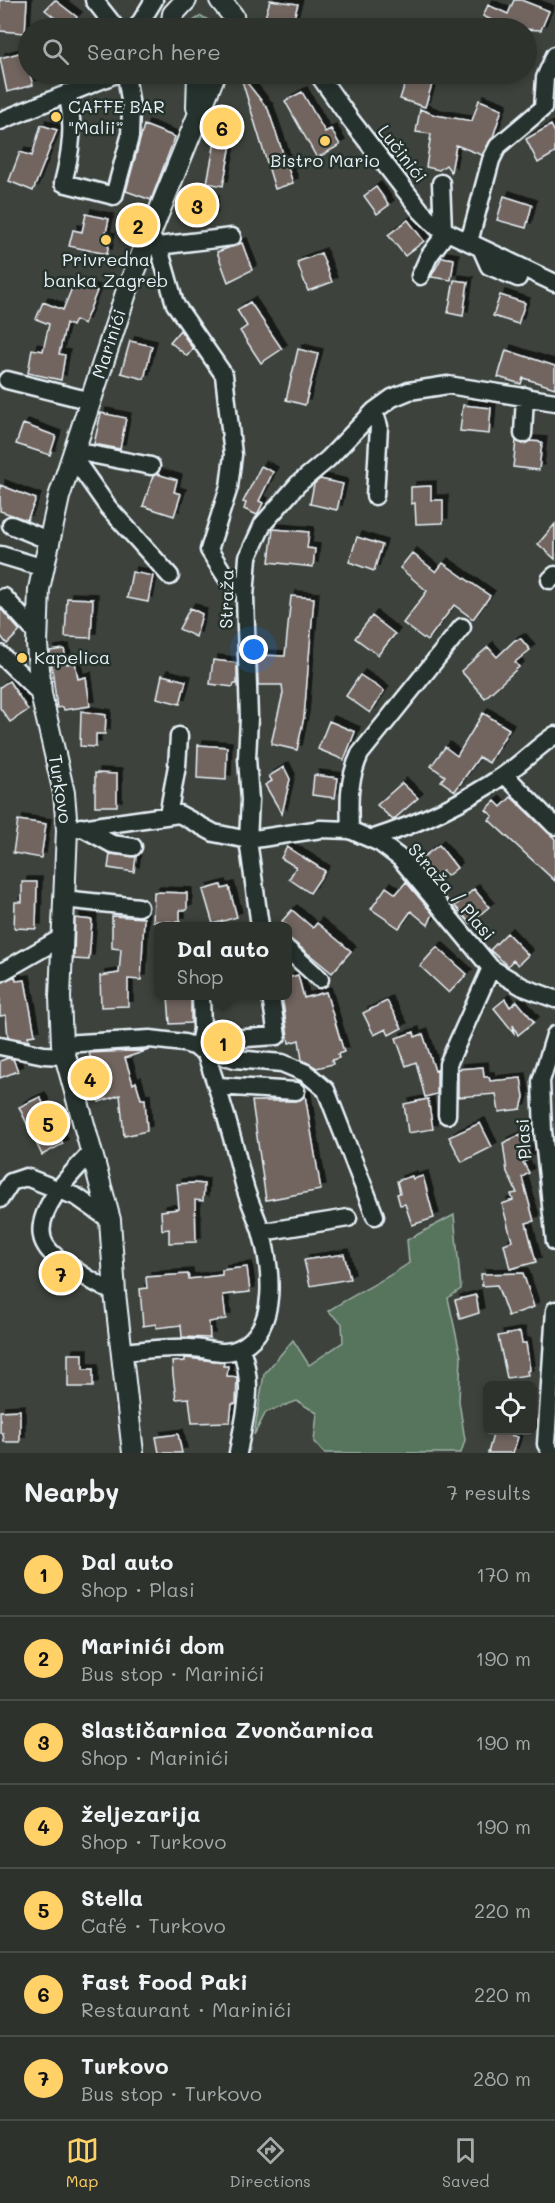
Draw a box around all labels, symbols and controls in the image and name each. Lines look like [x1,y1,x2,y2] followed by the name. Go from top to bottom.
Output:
[18,18,537,84] search box
[39,35,72,68] icon: search
[87,37,221,66] text: Search here
[68,94,165,139] place label: CAFFE BAR "Malii”
[202,104,242,150] pin: 6
[49,110,63,124] marker: CAFFE BAR "Malii”
[373,120,433,187] street label: Lučinići
[318,134,332,148] marker: Bistro Mario
[270,148,380,172] place label: Bistro Mario
[178,182,216,228] pin: 3
[118,202,158,248] pin: 2
[99,233,113,247] marker: Privredna banka Zagreb
[44,247,168,292] place label: Privredna banka Zagreb
[86,306,131,381] street label: Marinići
[213,569,239,629] street label: Straža
[239,635,268,664] your location
[34,645,110,669] place label: Kapelica
[15,651,29,665] marker: Kapelica
[44,753,78,825] street label: Turkovo
[403,838,501,945] street label: Straža / Plasi
[154,922,292,1000] popup
[177,934,269,963] text: Dal auto
[177,963,224,989] text: Shop
[204,1020,242,1064] pin: 1
[70,1056,110,1100] pin: 4
[28,1100,68,1146] pin: 5
[510,1118,536,1160] street label: Plasi
[42,1250,80,1296] pin: 7
[483,1381,537,1435] map controls
[483,1381,537,1435] button: locate
[24,1475,119,1509] text: Nearby
[447,1479,531,1505] text: 7 results
[81,1547,173,1576] text: Dal auto
[39,1561,48,1587] text: 1
[476,1561,531,1587] text: 170 m
[81,1576,195,1602] text: Shop · Plasi
[81,1631,225,1660] text: Marinići dom
[38,1645,49,1671] text: 2
[476,1645,531,1671] text: 190 m
[81,1660,264,1686] text: Bus stop · Marinići
[81,1715,374,1744] text: Slastičarnica Zvončarnica
[38,1729,50,1755] text: 3
[476,1729,531,1755] text: 190 m
[81,1744,229,1770] text: Shop · Marinići
[81,1799,200,1828] text: željezarija
[37,1813,50,1839] text: 4
[476,1813,531,1839] text: 190 m
[81,1828,226,1854] text: Shop · Turkovo
[81,1883,143,1912] text: Stella
[38,1897,49,1923] text: 5
[474,1897,531,1923] text: 220 m
[81,1912,226,1938] text: Café · Turkovo
[81,1967,248,1996] text: Fast Food Paki
[37,1981,50,2007] text: 6
[474,1981,531,2007] text: 220 m
[81,1996,292,2022] text: Restaurant · Marinići
[81,2051,169,2080] text: Turkovo
[38,2065,49,2091] text: 7
[473,2065,531,2091] text: 280 m
[81,2080,262,2106] text: Bus stop · Turkovo
[66,2134,99,2191] tab: Map
[230,2134,311,2191] tab: Directions
[442,2134,489,2191] tab: Saved

